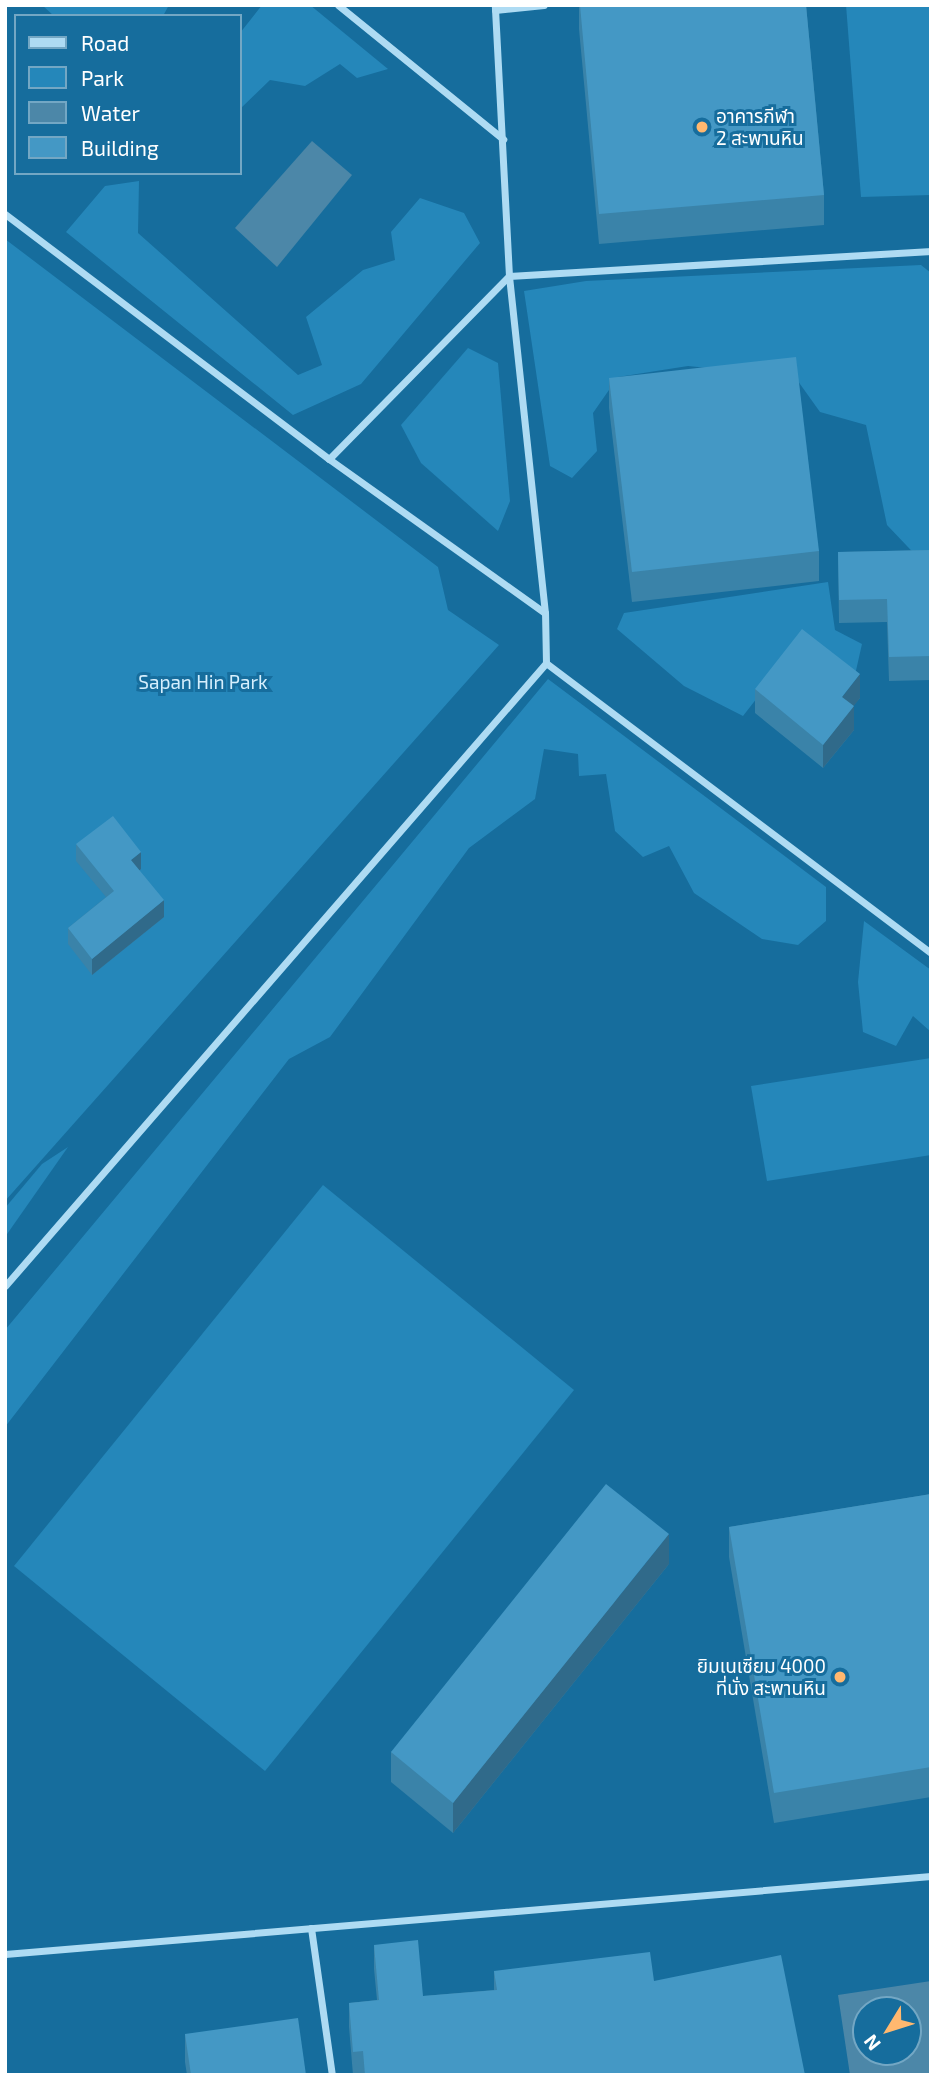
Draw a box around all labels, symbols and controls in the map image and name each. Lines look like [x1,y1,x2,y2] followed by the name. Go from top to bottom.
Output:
[14,14,242,175] legend
[81,30,129,55] text: Road
[81,65,124,90] text: Park
[81,100,140,125] text: Water
[716,105,804,149] place label: อาคารกีฬา 2 สะพานหิน
[694,119,710,135] marker: อาคารกีฬา 2 สะพานหิน
[81,135,159,160] text: Building
[138,671,268,693] park label: Sapan Hin Park
[697,1655,826,1699] place label: ยิมเนเซียม 4000 ที่นั่ง สะพานหิน
[832,1669,848,1685] marker: ยิมเนเซียม 4000 ที่นั่ง สะพานหิน
[852,1996,922,2066] north arrow
[858,2031,885,2055] text: N

